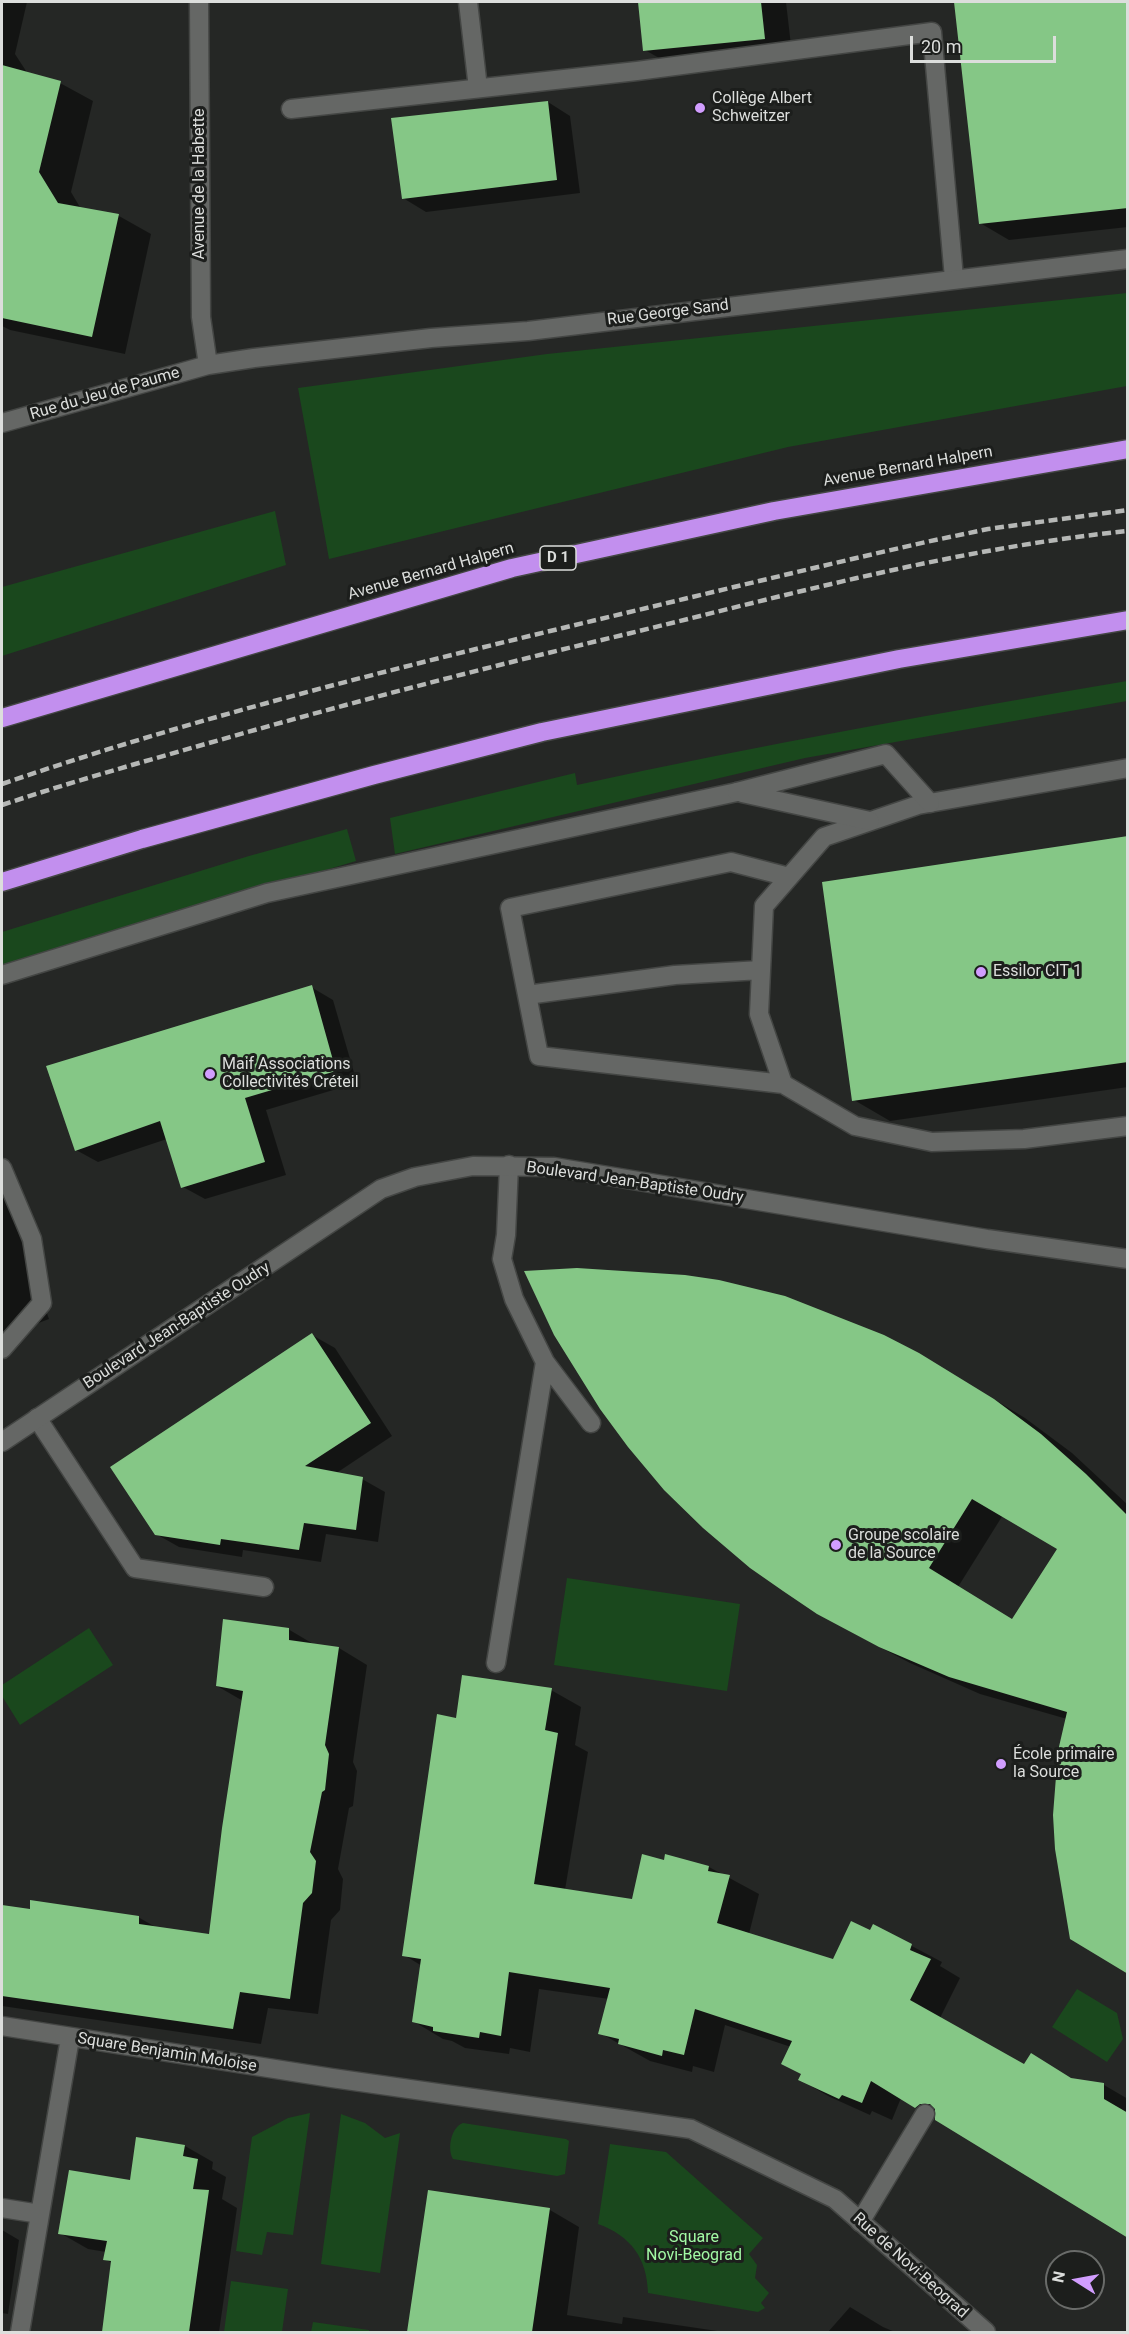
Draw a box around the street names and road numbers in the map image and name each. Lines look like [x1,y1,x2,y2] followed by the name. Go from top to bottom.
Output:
[190,109,210,259] street label: Avenue de la Habette
[606,296,730,330] street label: Rue George Sand
[28,363,182,425] street label: Rue du Jeu de Paume
[822,443,994,491] street label: Avenue Bernard Halpern
[346,539,516,605] street label: Avenue Bernard Halpern
[540,546,576,570] road number: D 1
[525,1158,745,1208] street label: Boulevard Jean-Baptiste Oudry
[80,1258,274,1394] street label: Boulevard Jean-Baptiste Oudry
[76,2029,258,2077] street label: Square Benjamin Moloise
[848,2209,972,2323] street label: Rue de Novi-Beograd

